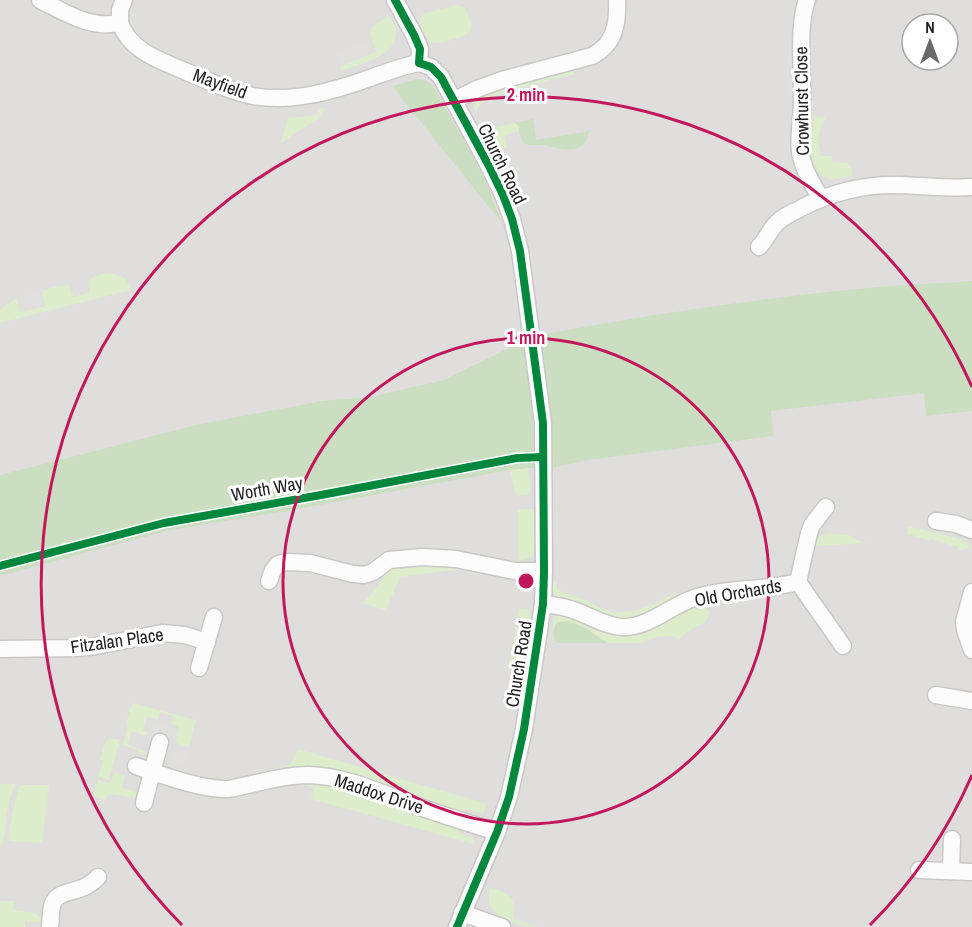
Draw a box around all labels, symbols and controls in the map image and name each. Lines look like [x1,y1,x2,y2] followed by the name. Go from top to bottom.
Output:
[900,12,960,72] north arrow
[925,16,935,38] text: N
[788,46,815,156] street label: Crowhurst Close
[190,62,251,105] street label: Mayfield
[507,82,545,107] text: 2 min
[472,119,533,208] street label: Church Road
[507,325,545,350] text: 1 min
[229,470,305,507] street label: Worth Way
[516,571,536,591] centre of rings
[693,573,783,612] street label: Old Orchards
[499,619,538,709] street label: Church Road
[69,622,165,659] street label: Fitzalan Place
[332,767,427,820] street label: Maddox Drive

